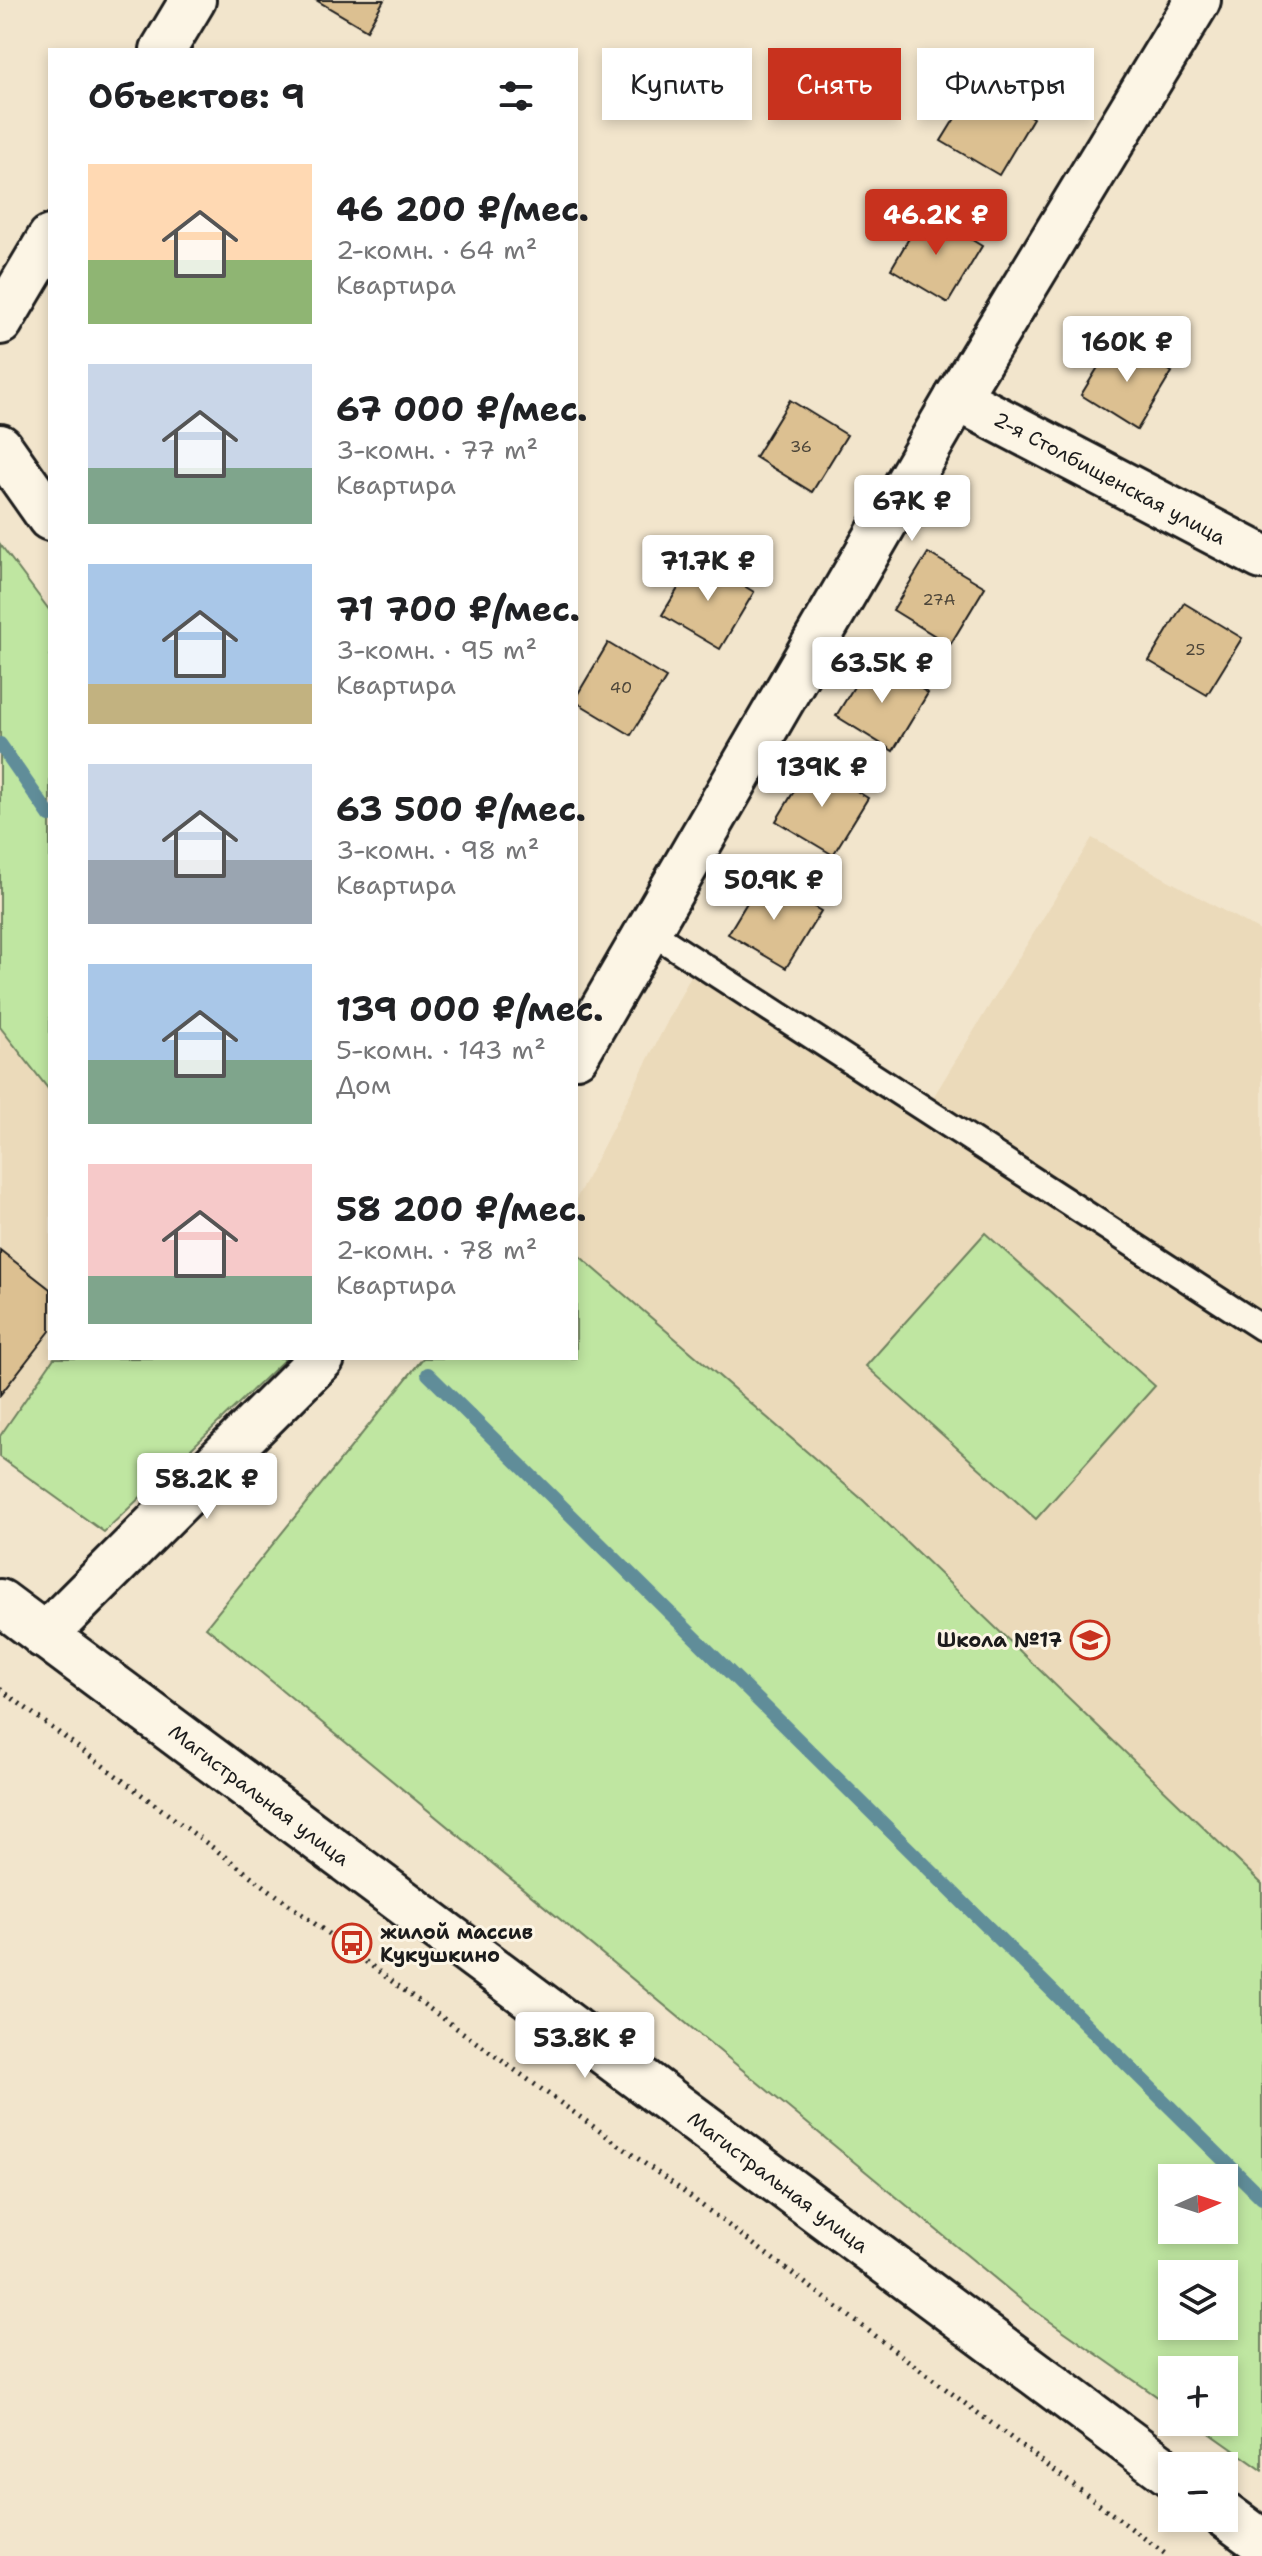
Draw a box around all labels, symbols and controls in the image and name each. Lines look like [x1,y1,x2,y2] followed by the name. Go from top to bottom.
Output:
[602,48,752,120] chip: Купить
[768,48,901,120] chip: Снять
[917,48,1094,120] chip: Фильтры
[88,73,305,119] text: Объектов: 9
[494,74,538,118] icon: filters
[336,186,589,232] text: 46 200 ₽/мес.
[862,189,1010,257] pin: 46.2K ₽
[152,196,248,292] icon: home
[883,197,989,232] text: 46.2K ₽
[336,232,538,267] text: 2-комн. · 64 m²
[336,267,456,302] text: Квартира
[1062,316,1192,384] pin: 160K ₽
[1081,324,1173,359] text: 160K ₽
[336,386,588,432] text: 67 000 ₽/мес.
[152,396,248,492] icon: home
[990,406,1231,551] street label: 2-я Столбищенская улица
[336,432,538,467] text: 3-комн. · 77 m²
[790,436,812,457] house number: 36
[336,467,456,502] text: Квартира
[856,475,968,543] pin: 67K ₽
[872,483,952,518] text: 67K ₽
[634,535,782,603] pin: 71.7K ₽
[660,543,756,578] text: 71.7K ₽
[336,586,580,632] text: 71 700 ₽/мес.
[923,589,955,610] house number: 27А
[152,596,248,692] icon: home
[336,632,537,667] text: 3-комн. · 95 m²
[808,637,956,705] pin: 63.5K ₽
[1185,639,1205,660] house number: 25
[830,645,934,680] text: 63.5K ₽
[336,667,456,702] text: Квартира
[610,677,632,698] house number: 40
[757,741,887,809] pin: 139K ₽
[776,749,868,784] text: 139K ₽
[336,786,586,832] text: 63 500 ₽/мес.
[152,796,248,892] icon: home
[336,832,539,867] text: 3-комн. · 98 m²
[700,854,848,922] pin: 50.9K ₽
[724,862,824,897] text: 50.9K ₽
[336,867,456,902] text: Квартира
[336,986,604,1032] text: 139 000 ₽/мес.
[152,996,248,1092] icon: home
[336,1032,546,1067] text: 5-комн. · 143 m²
[336,1067,391,1102] text: Дом
[336,1186,587,1232] text: 58 200 ₽/мес.
[152,1196,248,1292] icon: home
[336,1232,537,1267] text: 2-комн. · 78 m²
[336,1267,456,1302] text: Квартира
[133,1453,281,1521] pin: 58.2K ₽
[155,1461,259,1496] text: 58.2K ₽
[1069,1619,1111,1661] school or university icon: Школа №17
[937,1627,1062,1653] place label: Школа №17
[163,1718,355,1872] street label: Магистральная улица
[380,1919,533,1968] place label: жилой массив Кукушкино
[331,1922,373,1964] bus stop icon: жилой массив Кукушкино
[511,2012,659,2080] pin: 53.8K ₽
[533,2020,637,2055] text: 53.8K ₽
[682,2105,874,2259] street label: Магистральная улица
[1158,2164,1238,2244] north arrow
[1158,2164,1238,2532] map controls
[1158,2260,1238,2340] button: layers
[1158,2356,1238,2436] button: +
[1158,2452,1238,2532] button: −

